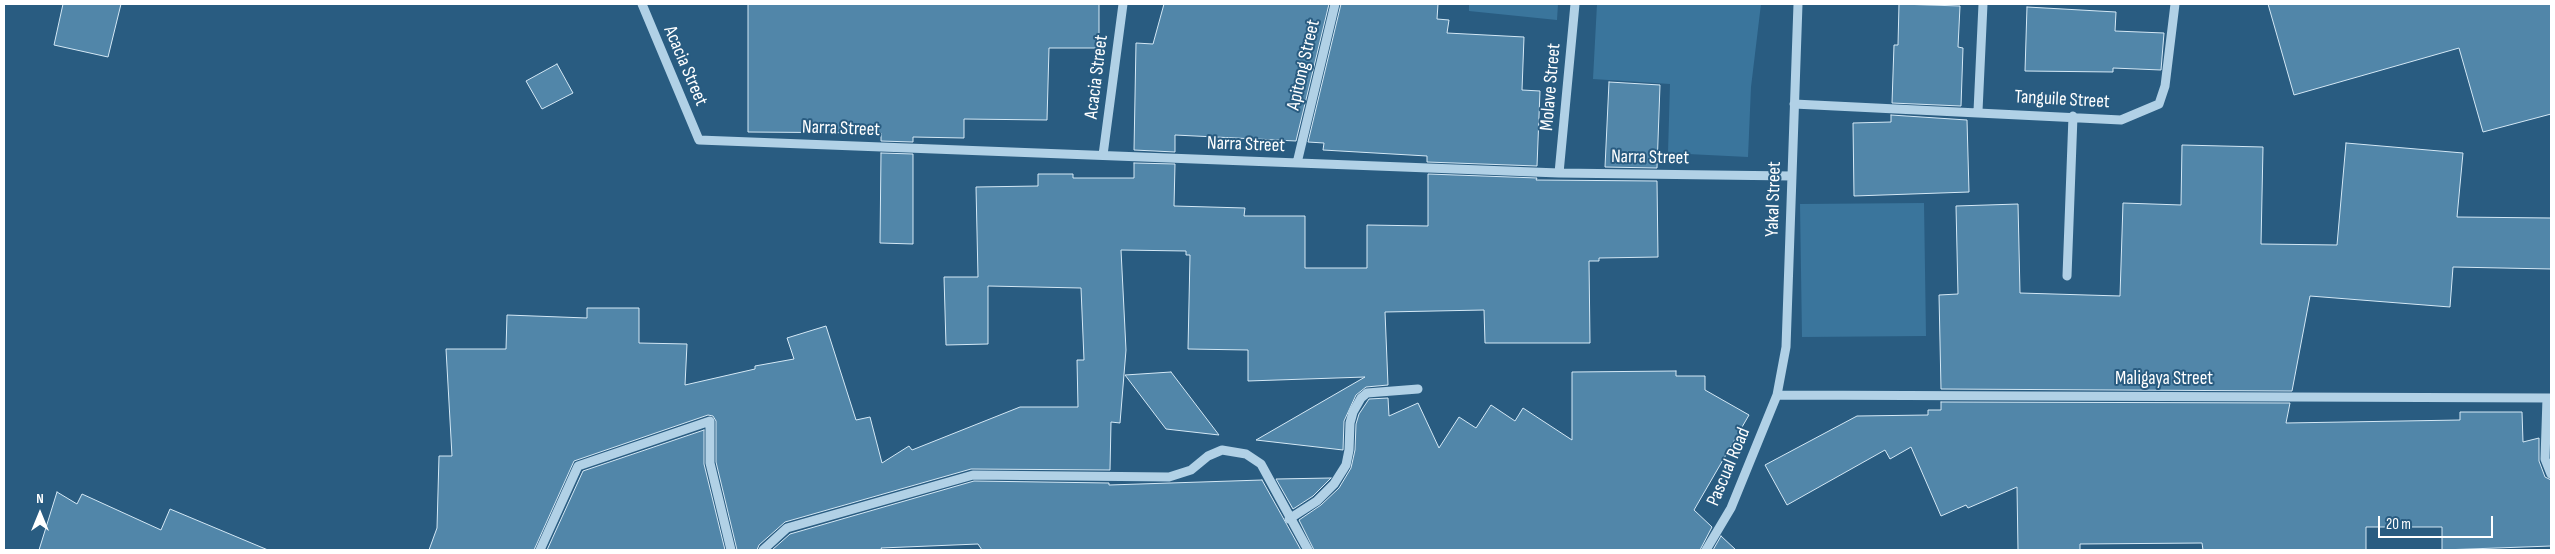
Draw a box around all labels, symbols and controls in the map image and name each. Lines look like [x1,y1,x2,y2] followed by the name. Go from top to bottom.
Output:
[1283,17,1325,113] street label: Apitong Street
[658,23,712,109] street label: Acacia Street
[1081,34,1113,120] street label: Acacia Street
[1536,42,1566,132] street label: Molave Street
[2014,86,2110,114] street label: Tanguile Street
[802,116,880,142] street label: Narra Street
[1207,132,1285,158] street label: Narra Street
[1611,146,1689,170] street label: Narra Street
[1761,161,1787,237] street label: Yakal Street
[2115,368,2213,390] street label: Maligaya Street
[1702,424,1756,510] street label: Pascual Road
[15,489,65,539] north arrow
[36,490,44,507] text: N
[2380,506,2495,538] scale bar
[2386,515,2411,534] text: 20 m

